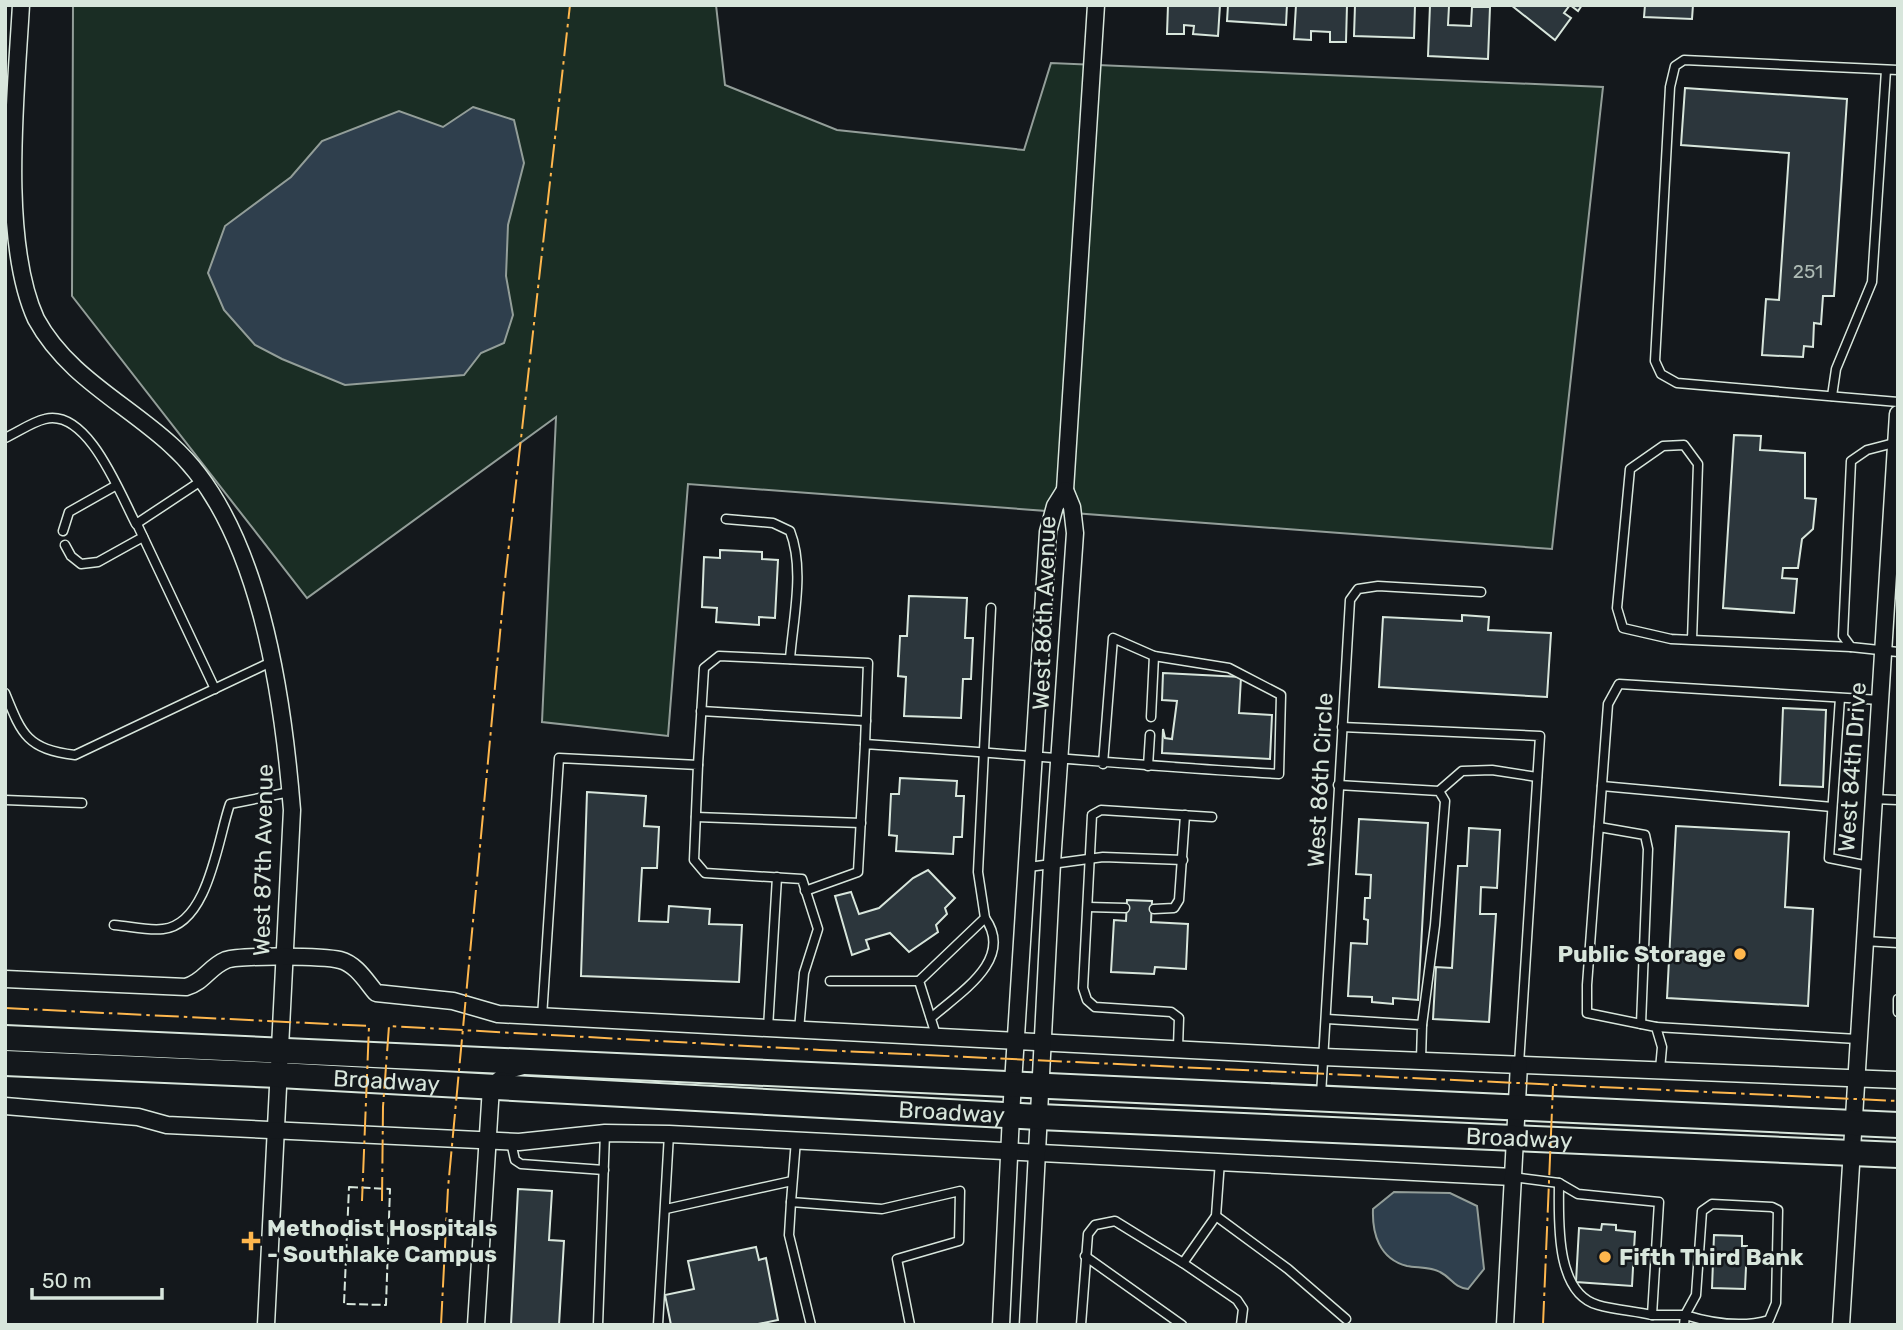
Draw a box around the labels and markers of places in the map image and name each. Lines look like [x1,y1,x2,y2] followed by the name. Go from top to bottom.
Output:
[1557,940,1726,968] place label: Public Storage
[1732,946,1748,962] marker: Public Storage
[267,1214,498,1268] place label: Methodist Hospitals - Southlake Campus
[241,1231,261,1251] marker: Methodist Hospitals - Southlake Campus
[1619,1243,1804,1271] place label: Fifth Third Bank
[1597,1249,1613,1265] marker: Fifth Third Bank

